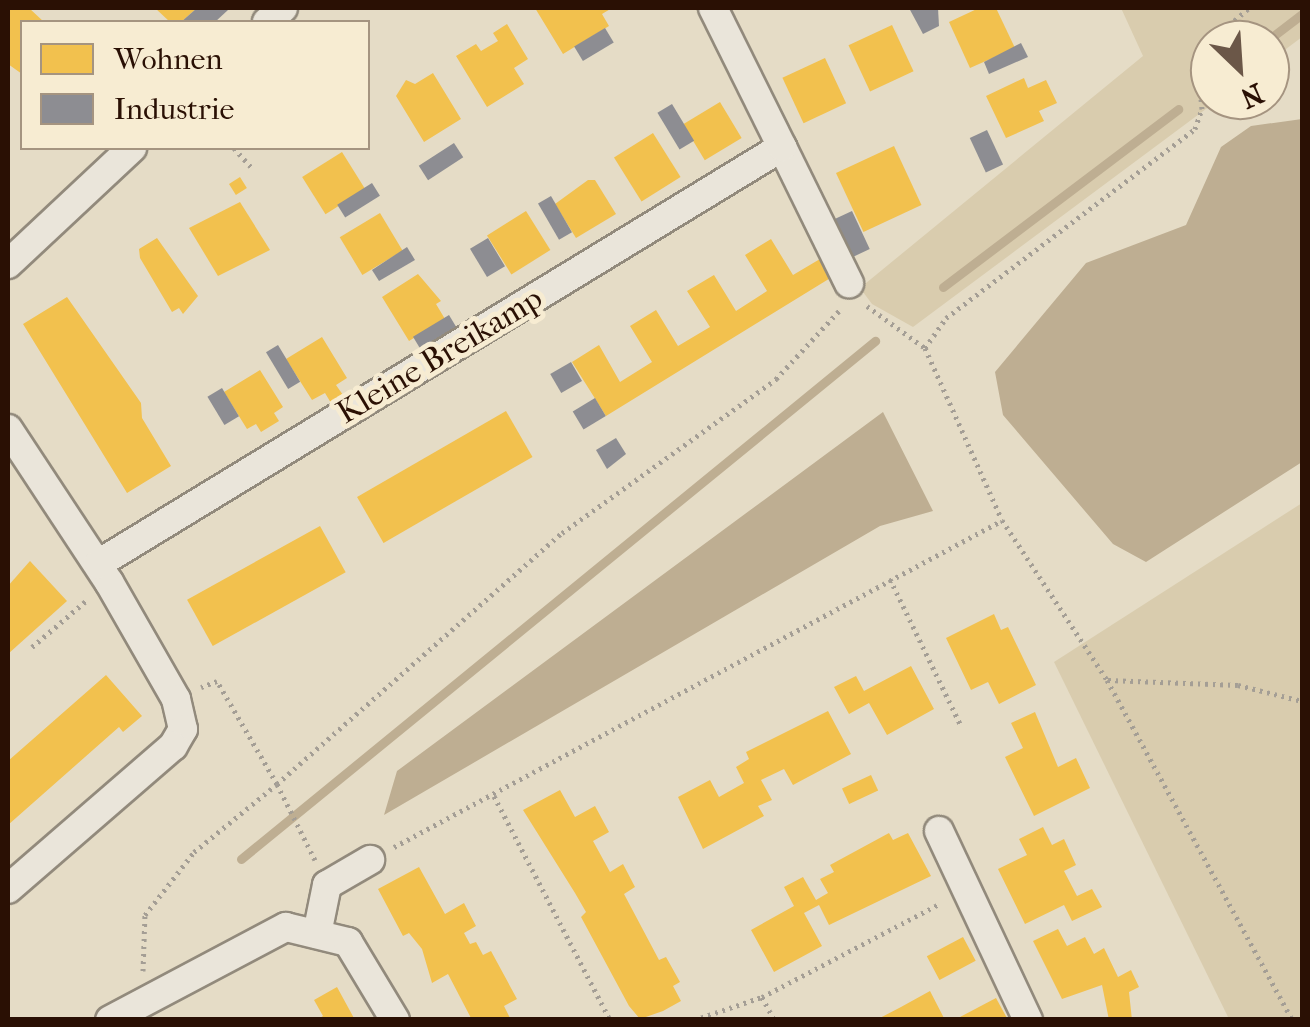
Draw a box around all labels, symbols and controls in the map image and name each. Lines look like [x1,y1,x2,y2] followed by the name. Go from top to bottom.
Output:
[20,20,370,150] legend
[1190,20,1290,120] north arrow
[114,42,223,77] text: Wohnen
[1235,76,1269,115] text: N
[114,92,234,127] text: Industrie
[330,280,550,432] street label: Kleine Breikamp

